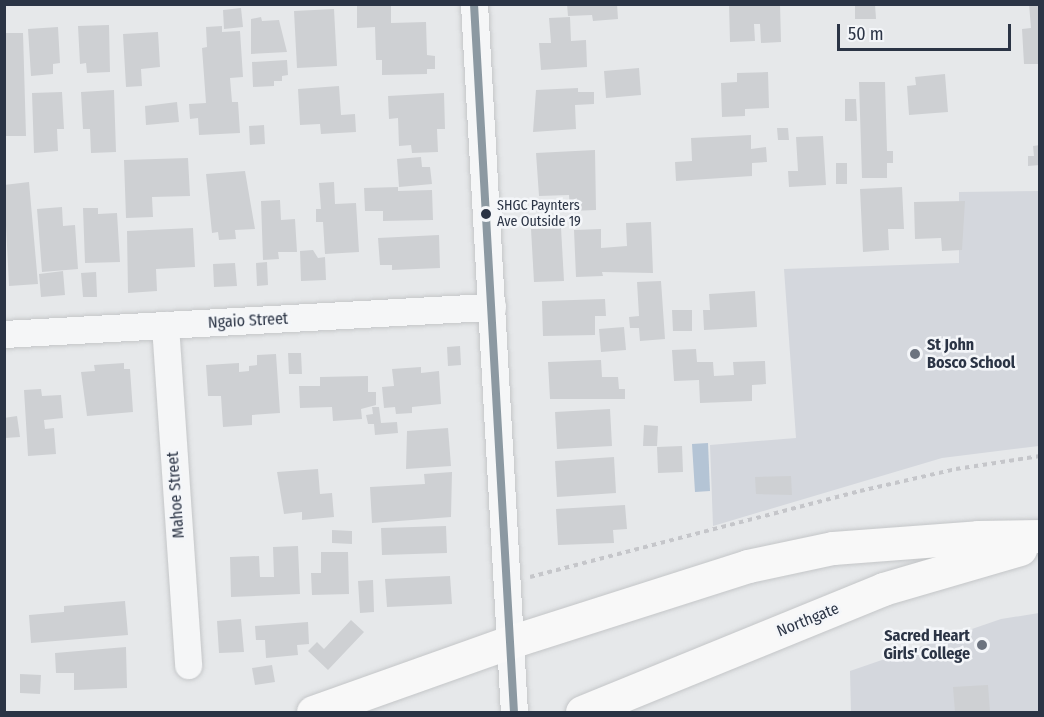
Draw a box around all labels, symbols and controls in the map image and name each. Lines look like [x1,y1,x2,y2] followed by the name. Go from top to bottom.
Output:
[840,12,1014,50] scale bar
[848,23,884,45] text: 50 m
[497,198,581,231] place label: SHGC Paynters Ave Outside 19
[480,208,492,220] marker: SHGC Paynters Ave Outside 19
[207,309,289,333] street label: Ngaio Street
[927,335,1015,373] place label: St John Bosco School
[908,347,922,361] marker: St John Bosco School
[163,451,189,539] street label: Mahoe Street
[774,599,842,641] street label: Northgate
[883,626,970,664] place label: Sacred Heart Girls' College
[975,638,989,652] marker: Sacred Heart Girls' College

